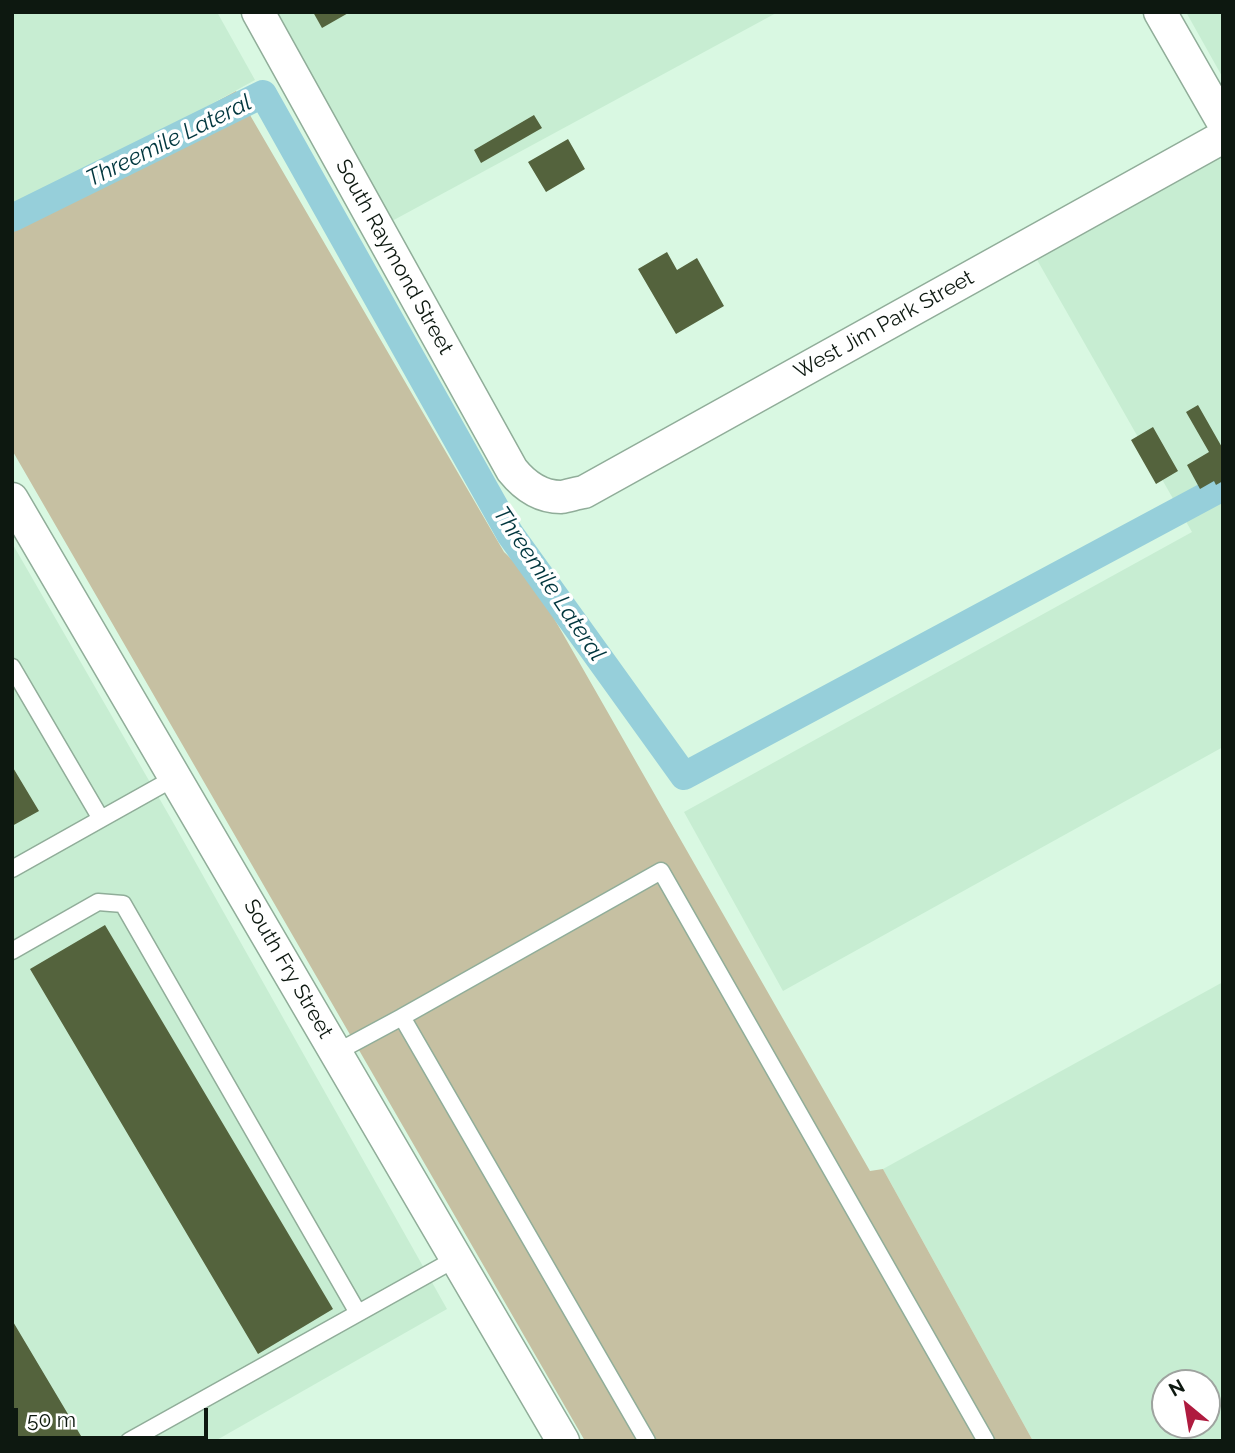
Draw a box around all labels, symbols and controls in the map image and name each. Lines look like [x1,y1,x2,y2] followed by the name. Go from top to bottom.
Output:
[82,89,256,193] water label: Threemile Lateral
[330,155,458,359] street label: South Raymond Street
[790,265,978,385] street label: West Jim Park Street
[487,502,611,666] water label: Threemile Lateral
[238,895,338,1043] street label: South Fry Street
[1151,1369,1221,1439] north arrow
[1165,1374,1188,1401] text: N
[18,1394,212,1438] scale bar
[27,1407,76,1432] text: 50 m

